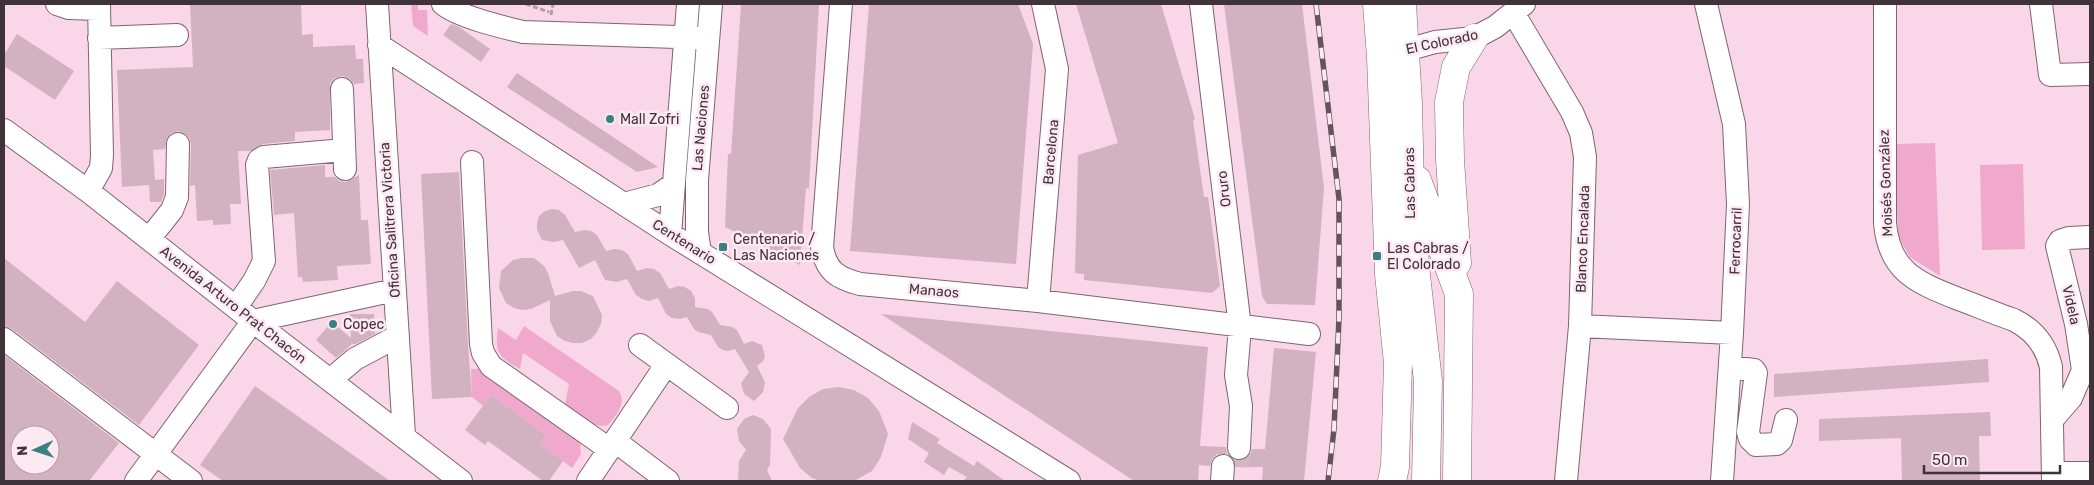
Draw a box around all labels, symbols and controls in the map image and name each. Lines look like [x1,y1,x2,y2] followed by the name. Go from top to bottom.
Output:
[1404,26,1480,58] street label: El Colorado
[689,84,713,172] street label: Las Naciones
[620,111,679,128] place label: Mall Zofri
[604,113,616,125] marker: Mall Zofri
[1040,119,1062,185] street label: Barcelona
[1876,129,1896,237] street label: Moisés González
[376,142,404,298] street label: Oficina Salitrera Victoria
[1401,147,1419,219] street label: Las Cabras
[1213,170,1235,208] street label: Oruro
[1573,185,1593,293] street label: Blanco Encalada
[1726,207,1746,275] street label: Ferrocarril
[649,216,719,268] street label: Centenario
[733,231,819,264] place label: Centenario / Las Naciones
[1387,240,1469,273] place label: Las Cabras / El Colorado
[717,241,729,253] marker: Centenario / Las Naciones
[156,243,310,367] street label: Avenida Arturo Prat Chacón
[1371,250,1383,262] marker: Las Cabras / El Colorado
[908,280,960,302] street label: Manaos
[2058,284,2084,326] street label: Videla
[343,316,385,333] place label: Copec
[327,318,339,330] marker: Copec
[10,425,60,475] north arrow
[1924,442,2060,474] scale bar
[14,445,31,456] text: N
[1932,451,1967,469] text: 50 m

